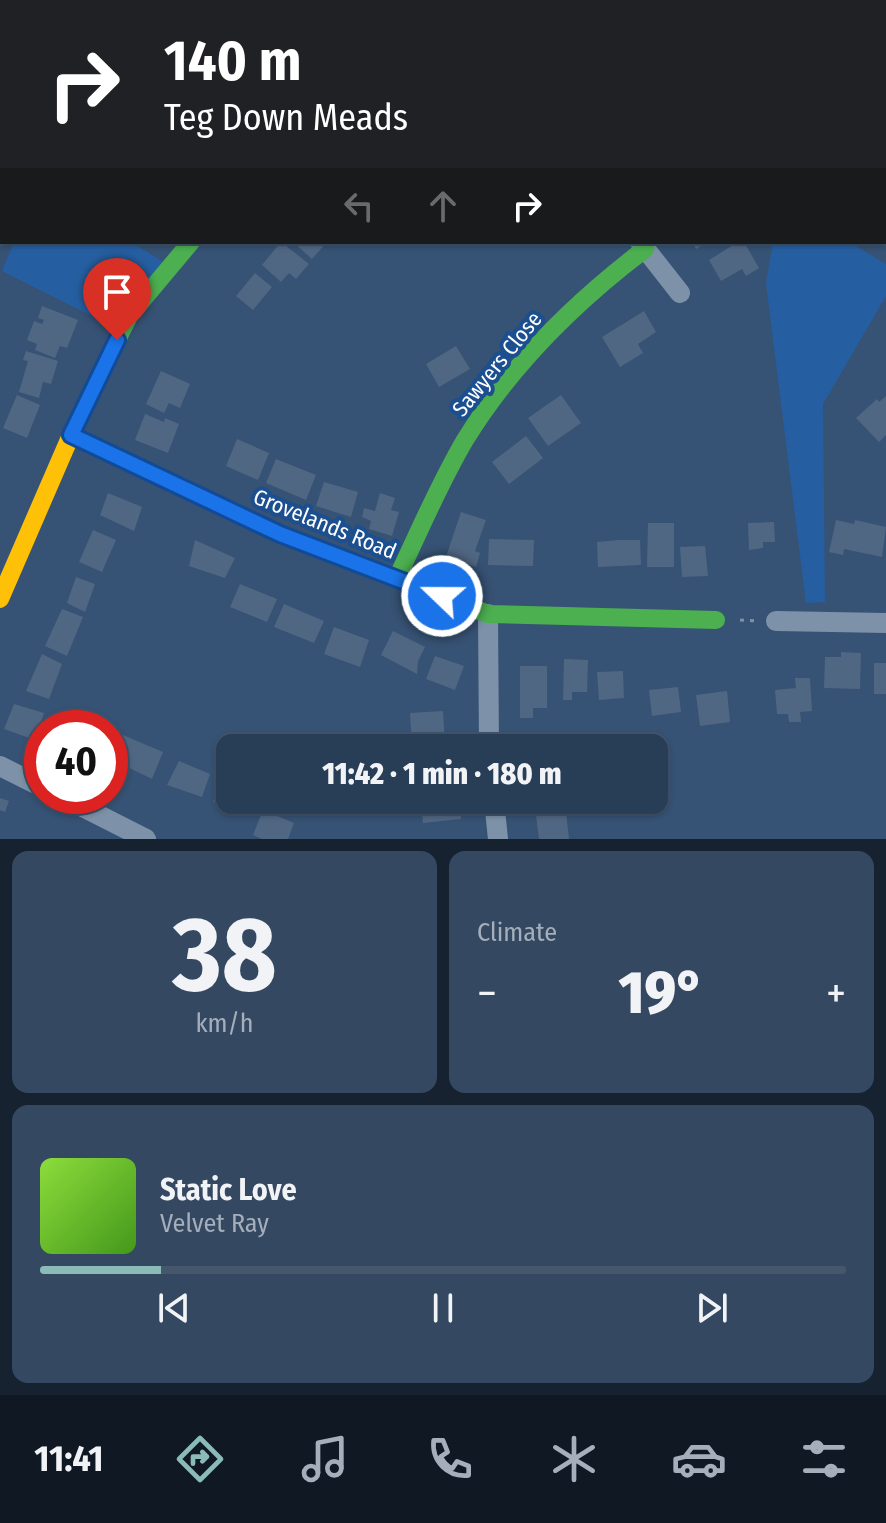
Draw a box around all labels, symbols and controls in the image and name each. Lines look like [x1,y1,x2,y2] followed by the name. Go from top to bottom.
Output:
[164,28,301,95] text: 140 m
[32,32,136,136] icon: right
[164,96,408,140] text: Teg Down Meads
[337,184,381,228] icon: left
[421,184,465,228] icon: ahead
[505,184,549,228] icon: right
[83,258,151,340] pin
[95,270,139,314] icon: arrive
[447,306,547,422] street label: Sawyers Close
[250,483,400,565] street label: Grovelands Road
[400,554,484,638] position arrow
[24,710,128,814] speed limit sign: 40
[322,756,562,792] text: 11:42 · 1 min · 180 m
[172,893,277,1018] text: 38
[477,917,557,948] text: Climate
[619,957,704,1029] text: 19°
[477,967,497,1020] text: −
[826,967,846,1020] text: +
[196,1008,253,1039] text: km/h
[160,1172,297,1208] text: Static Love
[160,1208,269,1239] text: Velvet Ray
[152,1286,196,1330] icon: previous
[421,1286,465,1330] icon: pause
[690,1286,734,1330] icon: next
[172,1431,228,1487] icon: directions
[297,1431,353,1487] icon: music
[422,1431,478,1487] icon: phone
[546,1431,602,1487] icon: climate
[671,1431,727,1487] icon: car
[796,1431,852,1487] icon: filters
[34,1437,104,1481] text: 11:41

